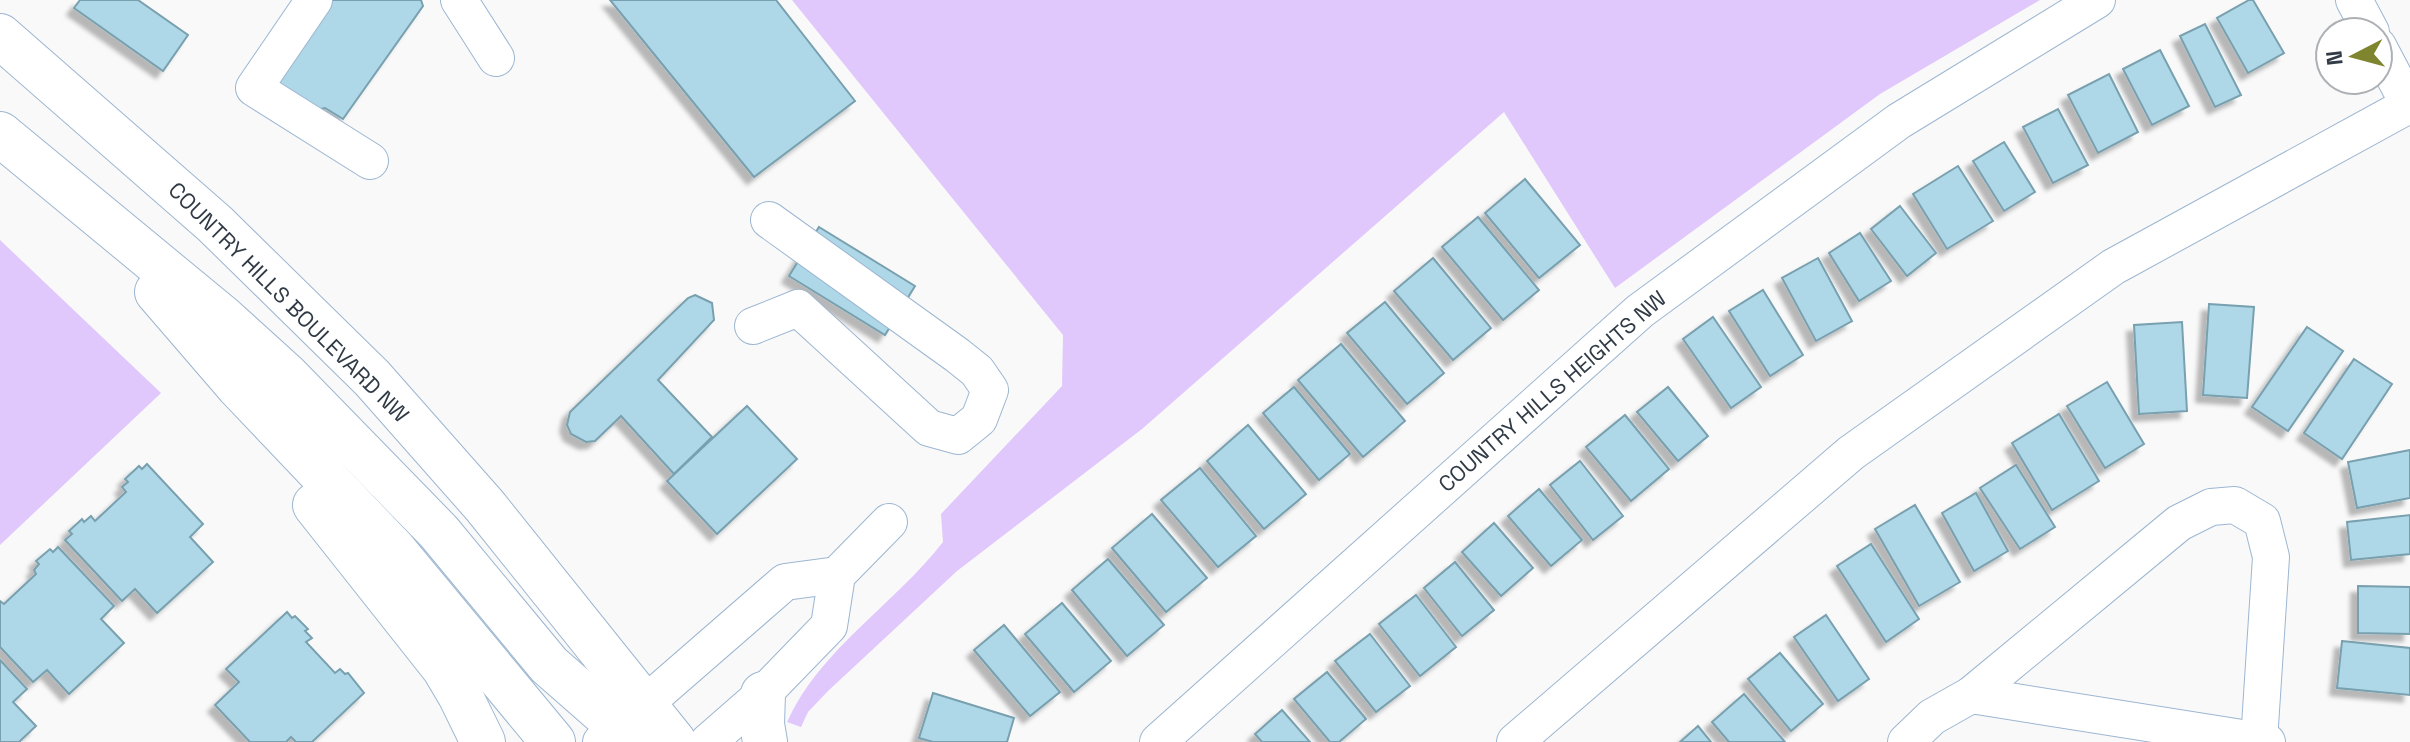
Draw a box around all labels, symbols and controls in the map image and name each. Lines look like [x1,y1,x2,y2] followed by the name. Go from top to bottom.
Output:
[2314,16,2394,96] north arrow
[2319,49,2349,67] text: N
[163,176,415,428] street label: COUNTRY HILLS BOULEVARD NW
[1432,284,1672,498] street label: COUNTRY HILLS HEIGHTS NW

